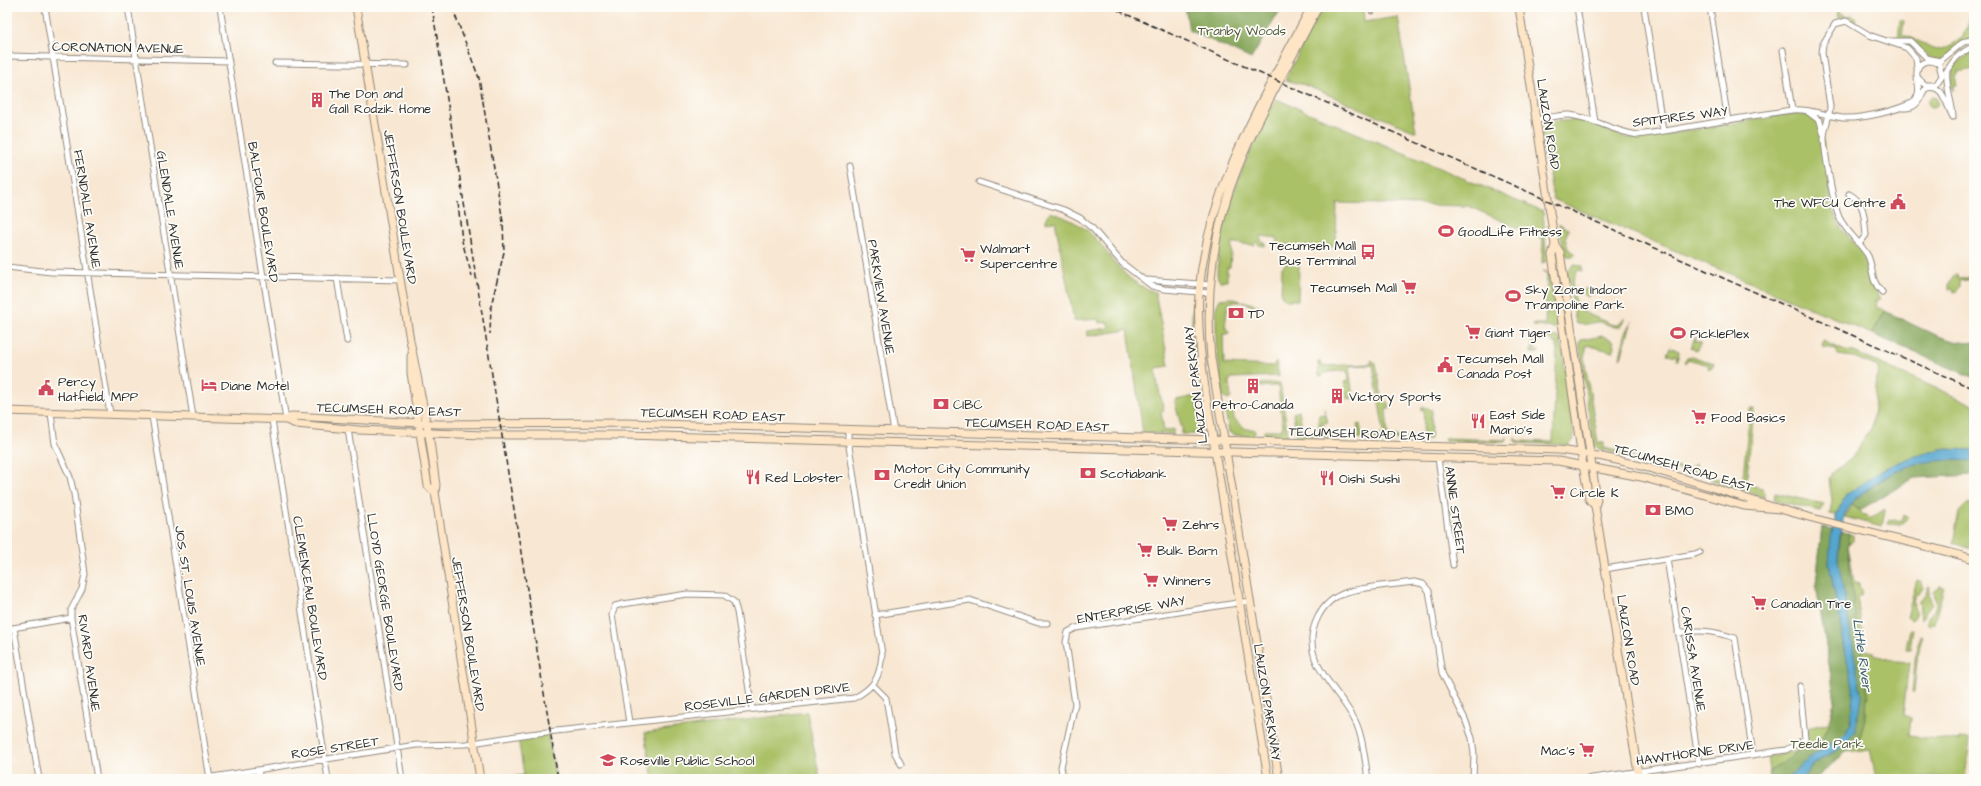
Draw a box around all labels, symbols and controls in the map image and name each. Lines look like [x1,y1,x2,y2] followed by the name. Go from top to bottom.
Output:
[1198,22,1287,41] park label: Tranby Woods
[52,38,184,58] street label: CORONATION AVENUE
[1532,78,1564,171] street label: LAUZON ROAD
[329,85,431,118] place label: The Don and Gall Rodzik Home
[308,91,326,109] building icon: The Don and Gall Rodzik Home
[1632,102,1729,132] street label: SPITFIRES WAY
[379,129,421,286] street label: JEFFERSON BOULEVARD
[243,141,283,284] street label: BALFOUR BOULEVARD
[69,148,105,270] street label: FERNDALE AVENUE
[152,150,188,271] street label: GLENDALE AVENUE
[1889,193,1907,211] public building icon: The WFCU Centre
[1774,194,1886,212] place label: The WFCU Centre
[1437,222,1455,240] sports icon: GoodLife Fitness
[1458,223,1563,241] place label: GoodLife Fitness
[1269,237,1356,270] place label: Tecumseh Mall Bus Terminal
[863,238,899,356] street label: PARKVIEW AVENUE
[980,240,1058,273] place label: Walmart Supercentre
[1359,243,1377,261] bus stop icon: Tecumseh Mall Bus Terminal
[959,246,977,264] supermarket icon: Walmart Supercentre
[1400,278,1418,296] supermarket icon: Tecumseh Mall
[1310,279,1397,297] place label: Tecumseh Mall
[1525,281,1627,314] place label: Sky Zone Indoor Trampoline Park
[1504,287,1522,305] sports icon: Sky Zone Indoor Trampoline Park
[1227,304,1245,322] bank icon: TD
[1248,305,1265,323] place label: TD
[1464,323,1482,341] supermarket icon: Giant Tiger
[1485,324,1551,343] place label: Giant Tiger
[1669,324,1687,342] sports icon: PicklePlex
[1180,325,1212,445] street label: LAUZON PARKWAY
[1690,325,1750,343] place label: PicklePlex
[1457,350,1544,383] place label: Tecumseh Mall Canada Post
[1436,356,1454,374] public building icon: Tecumseh Mall Canada Post
[58,373,139,406] place label: Percy Hatfield, MPP
[200,376,218,394] hotel icon: Diane Motel
[221,377,289,395] place label: Diane Motel
[1244,377,1262,395] building icon: Petro-Canada
[37,379,55,397] public building icon: Percy Hatfield, MPP
[1328,387,1346,405] building icon: Victory Sports
[1349,388,1442,407] place label: Victory Sports
[932,395,950,413] bank icon: CIBC
[953,396,983,414] place label: CIBC
[1212,396,1294,414] place label: Petro-Canada
[316,398,462,422] street label: TECUMSEH ROAD EAST
[640,403,786,427] street label: TECUMSEH ROAD EAST
[1490,406,1545,439] place label: East Side Mario's
[1690,408,1708,426] supermarket icon: Food Basics
[1711,409,1786,427] place label: Food Basics
[1469,412,1487,430] restaurant icon: East Side Mario's
[964,413,1110,437] street label: TECUMSEH ROAD EAST
[1288,422,1434,446] street label: TECUMSEH ROAD EAST
[1612,439,1757,497] street label: TECUMSEH ROAD EAST
[894,460,1030,493] place label: Motor City Community Credit Union
[1079,464,1097,482] bank icon: Scotiabank
[1100,465,1166,483] place label: Scotiabank
[1440,465,1470,556] street label: ANNIE STREET
[873,466,891,484] bank icon: Motor City Community Credit Union
[744,468,762,486] restaurant icon: Red Lobster
[765,469,843,487] place label: Red Lobster
[1318,469,1336,487] restaurant icon: Oishi Sushi
[1339,470,1400,488] place label: Oishi Sushi
[1549,483,1567,501] supermarket icon: Circle K
[1570,484,1619,502] place label: Circle K
[1644,501,1662,519] bank icon: BMO
[1665,502,1694,520] place label: BMO
[362,512,408,693] street label: LLOYD GEORGE BOULEVARD
[288,515,332,682] street label: CLEMENCEAU BOULEVARD
[1161,515,1179,533] supermarket icon: Zehrs
[1182,516,1220,534] place label: Zehrs
[170,524,210,668] street label: JOS. ST. LOUIS AVENUE
[1136,541,1154,559] supermarket icon: Bulk Barn
[1157,542,1218,560] place label: Bulk Barn
[447,556,489,713] street label: JEFFERSON BOULEVARD
[1142,571,1160,589] supermarket icon: Winners
[1163,572,1211,590] place label: Winners
[1076,592,1187,628] street label: ENTERPRISE WAY
[1612,594,1644,687] street label: LAUZON ROAD
[1750,594,1768,612] supermarket icon: Canadian Tire
[1771,595,1851,613] place label: Canadian Tire
[1676,605,1710,713] street label: CARISSA AVENUE
[73,613,105,713] street label: RIVARD AVENUE
[1847,618,1877,694] water label: Little River
[1249,642,1285,762] street label: LAUZON PARKWAY
[683,678,851,716] street label: ROSEVILLE GARDEN DRIVE
[290,732,381,764] street label: ROSE STREET
[1790,735,1864,753] park label: Teedie Park
[1635,736,1756,770] street label: HAWTHORNE DRIVE
[1578,741,1596,759] supermarket icon: Mac's
[1541,742,1575,760] place label: Mac's
[599,751,617,769] school or university icon: Roseville Public School
[620,752,755,770] place label: Roseville Public School

